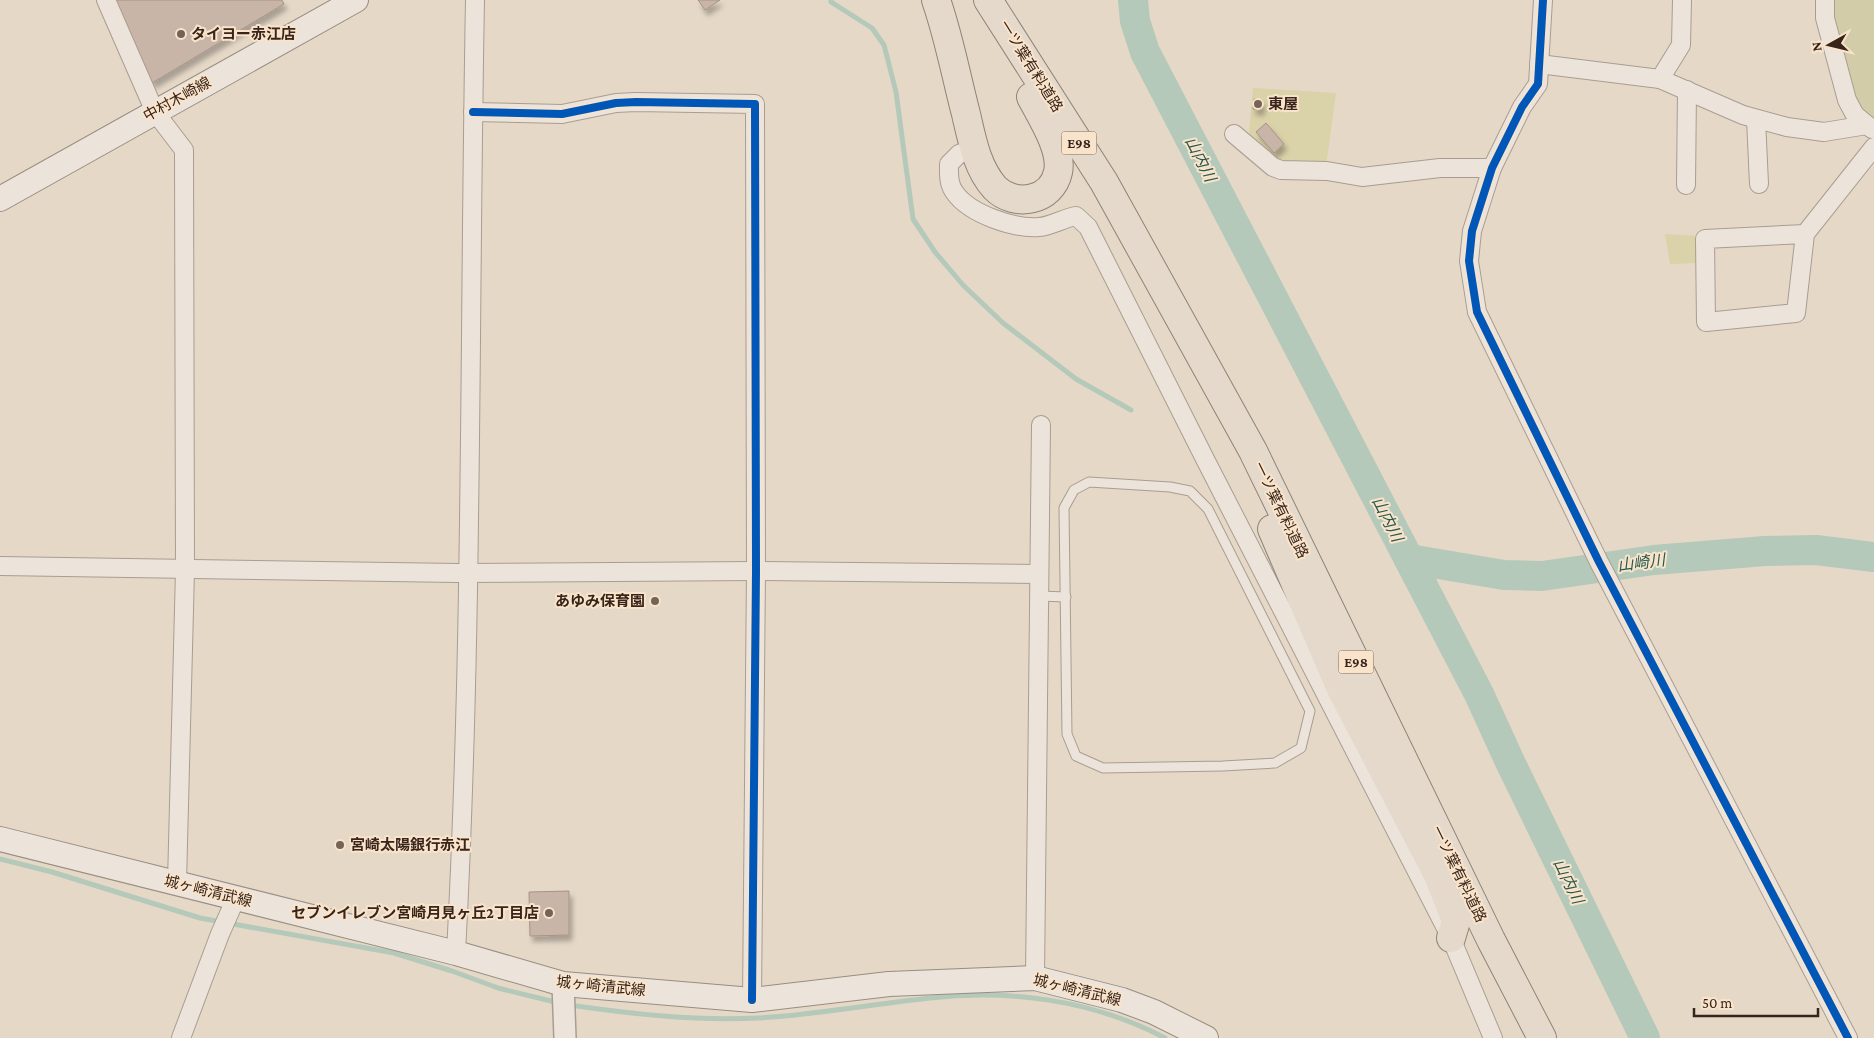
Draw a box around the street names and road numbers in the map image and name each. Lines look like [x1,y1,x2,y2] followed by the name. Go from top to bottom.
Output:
[996,17,1066,115] street label: 一ツ葉有料道路
[140,73,214,124] street label: 中村木崎線
[1062,132,1096,154] road number: E98
[1251,459,1312,561] street label: 一ツ葉有料道路
[1338,650,1374,674] road number: E98
[1429,823,1490,925] street label: 一ツ葉有料道路
[162,872,254,910] street label: 城ヶ崎清武線
[1031,971,1123,1009] street label: 城ヶ崎清武線
[555,973,647,999] street label: 城ヶ崎清武線

